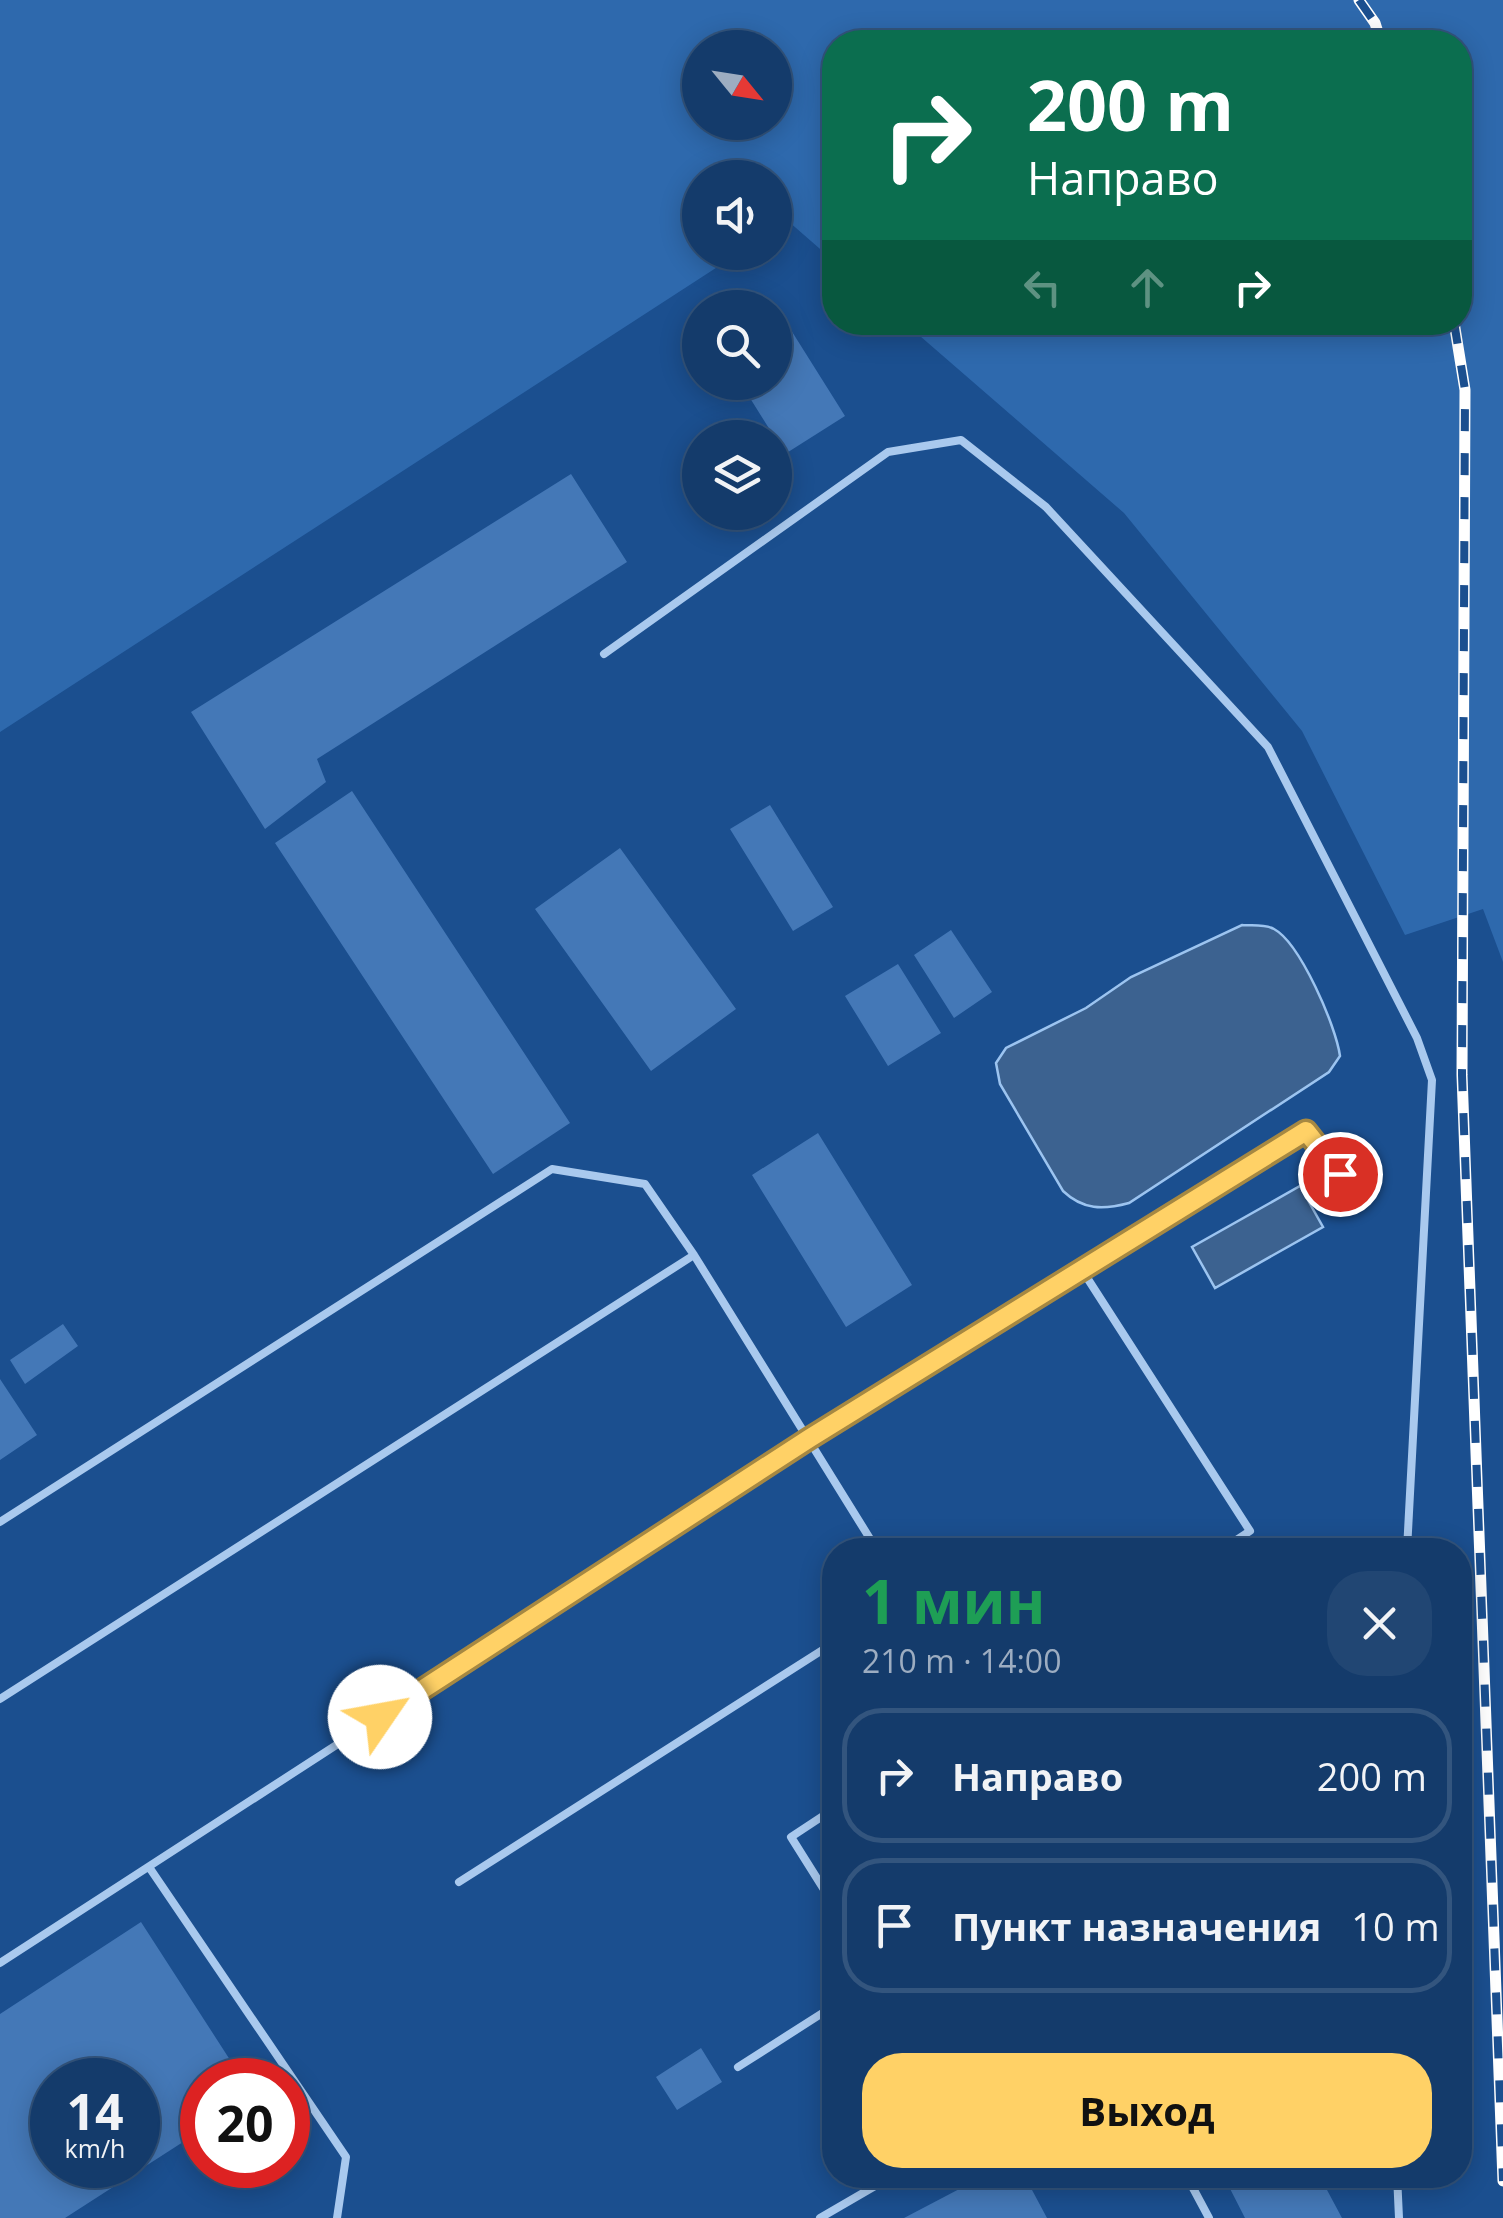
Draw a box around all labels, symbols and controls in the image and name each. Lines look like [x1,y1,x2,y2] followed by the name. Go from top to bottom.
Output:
[682,30,792,140] north arrow
[682,30,792,530] map controls
[1027,56,1234,152] text: 200 m
[862,70,992,200] icon: right
[1027,147,1219,208] text: Направо
[682,160,792,270] button: sound
[1015,260,1070,315] icon: left
[1120,260,1175,315] icon: ahead
[1225,260,1280,315] icon: right
[682,290,792,400] button: search
[682,420,792,530] button: layers
[1298,1132,1383,1217] pin
[1313,1147,1368,1202] icon: arrive
[862,1560,1046,1642] text: 1 мин
[1327,1571,1432,1676] button: close
[862,1639,1061,1682] text: 210 m · 14:00
[328,1665,432,1769] position arrow
[867,1748,922,1803] icon: right
[952,1750,1123,1802] text: Направо
[1317,1750,1427,1802] text: 200 m
[867,1898,922,1953] icon: arrive
[952,1900,1321,1952] text: Пункт назначения
[1351,1900,1440,1952] text: 10 m
[862,2053,1432,2168] button: Выход
[180,2058,310,2188] speed limit sign: 20
[66,2077,124,2145] text: 14
[65,2131,125,2165] text: km/h

